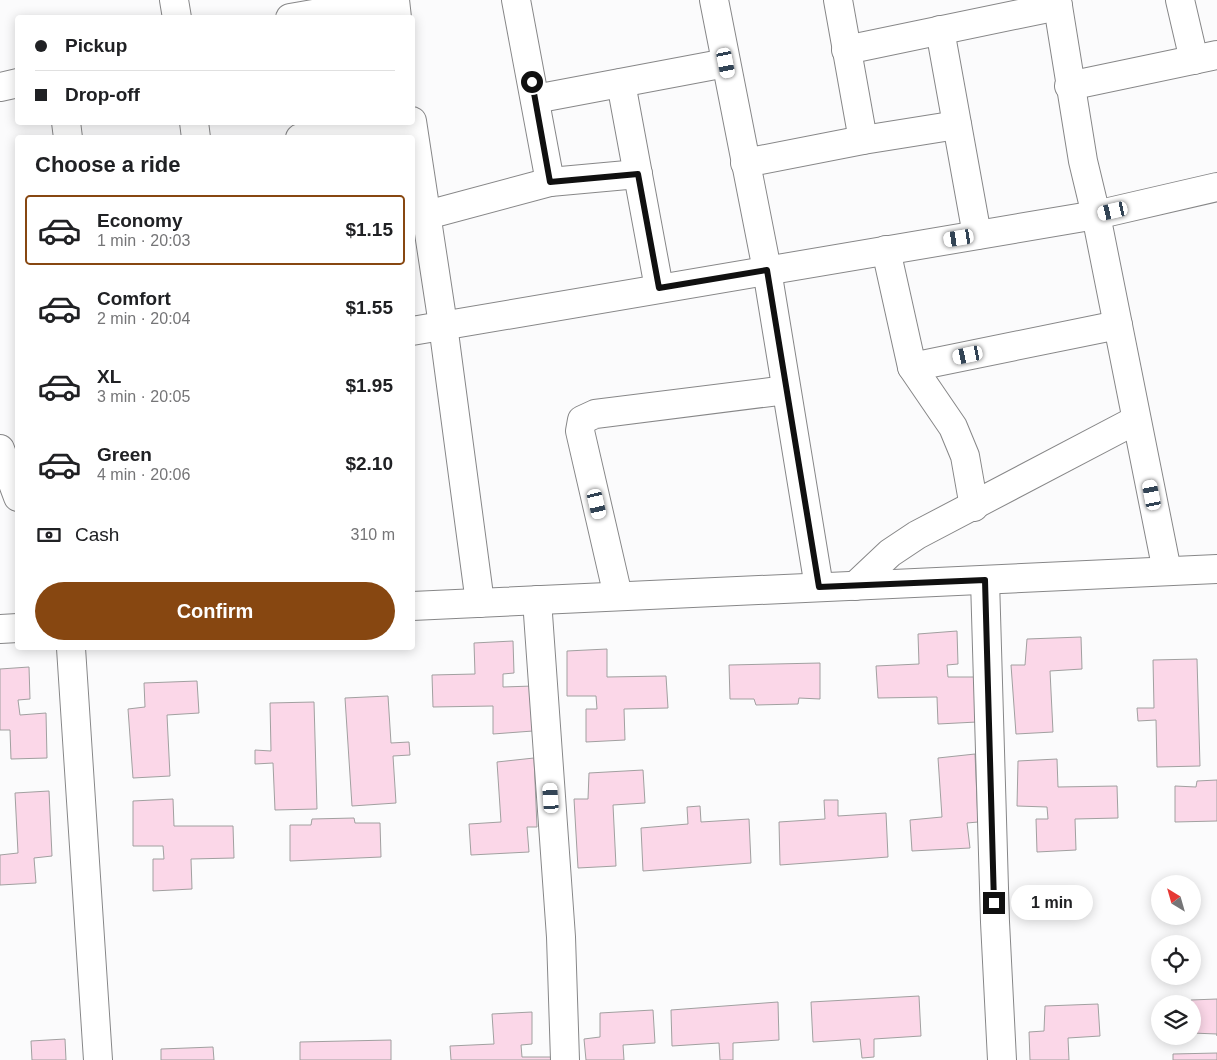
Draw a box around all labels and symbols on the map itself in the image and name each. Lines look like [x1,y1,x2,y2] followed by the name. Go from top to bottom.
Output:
[715,47,736,79] car
[521,71,543,93] route start
[1096,200,1129,222] car
[943,228,974,248] car
[951,345,984,365] car
[1141,479,1162,511] car
[586,488,607,520] car
[542,783,559,813] car
[1151,875,1201,925] north arrow
[1012,886,1094,920] callout: 1 min
[983,892,1005,914] route end

